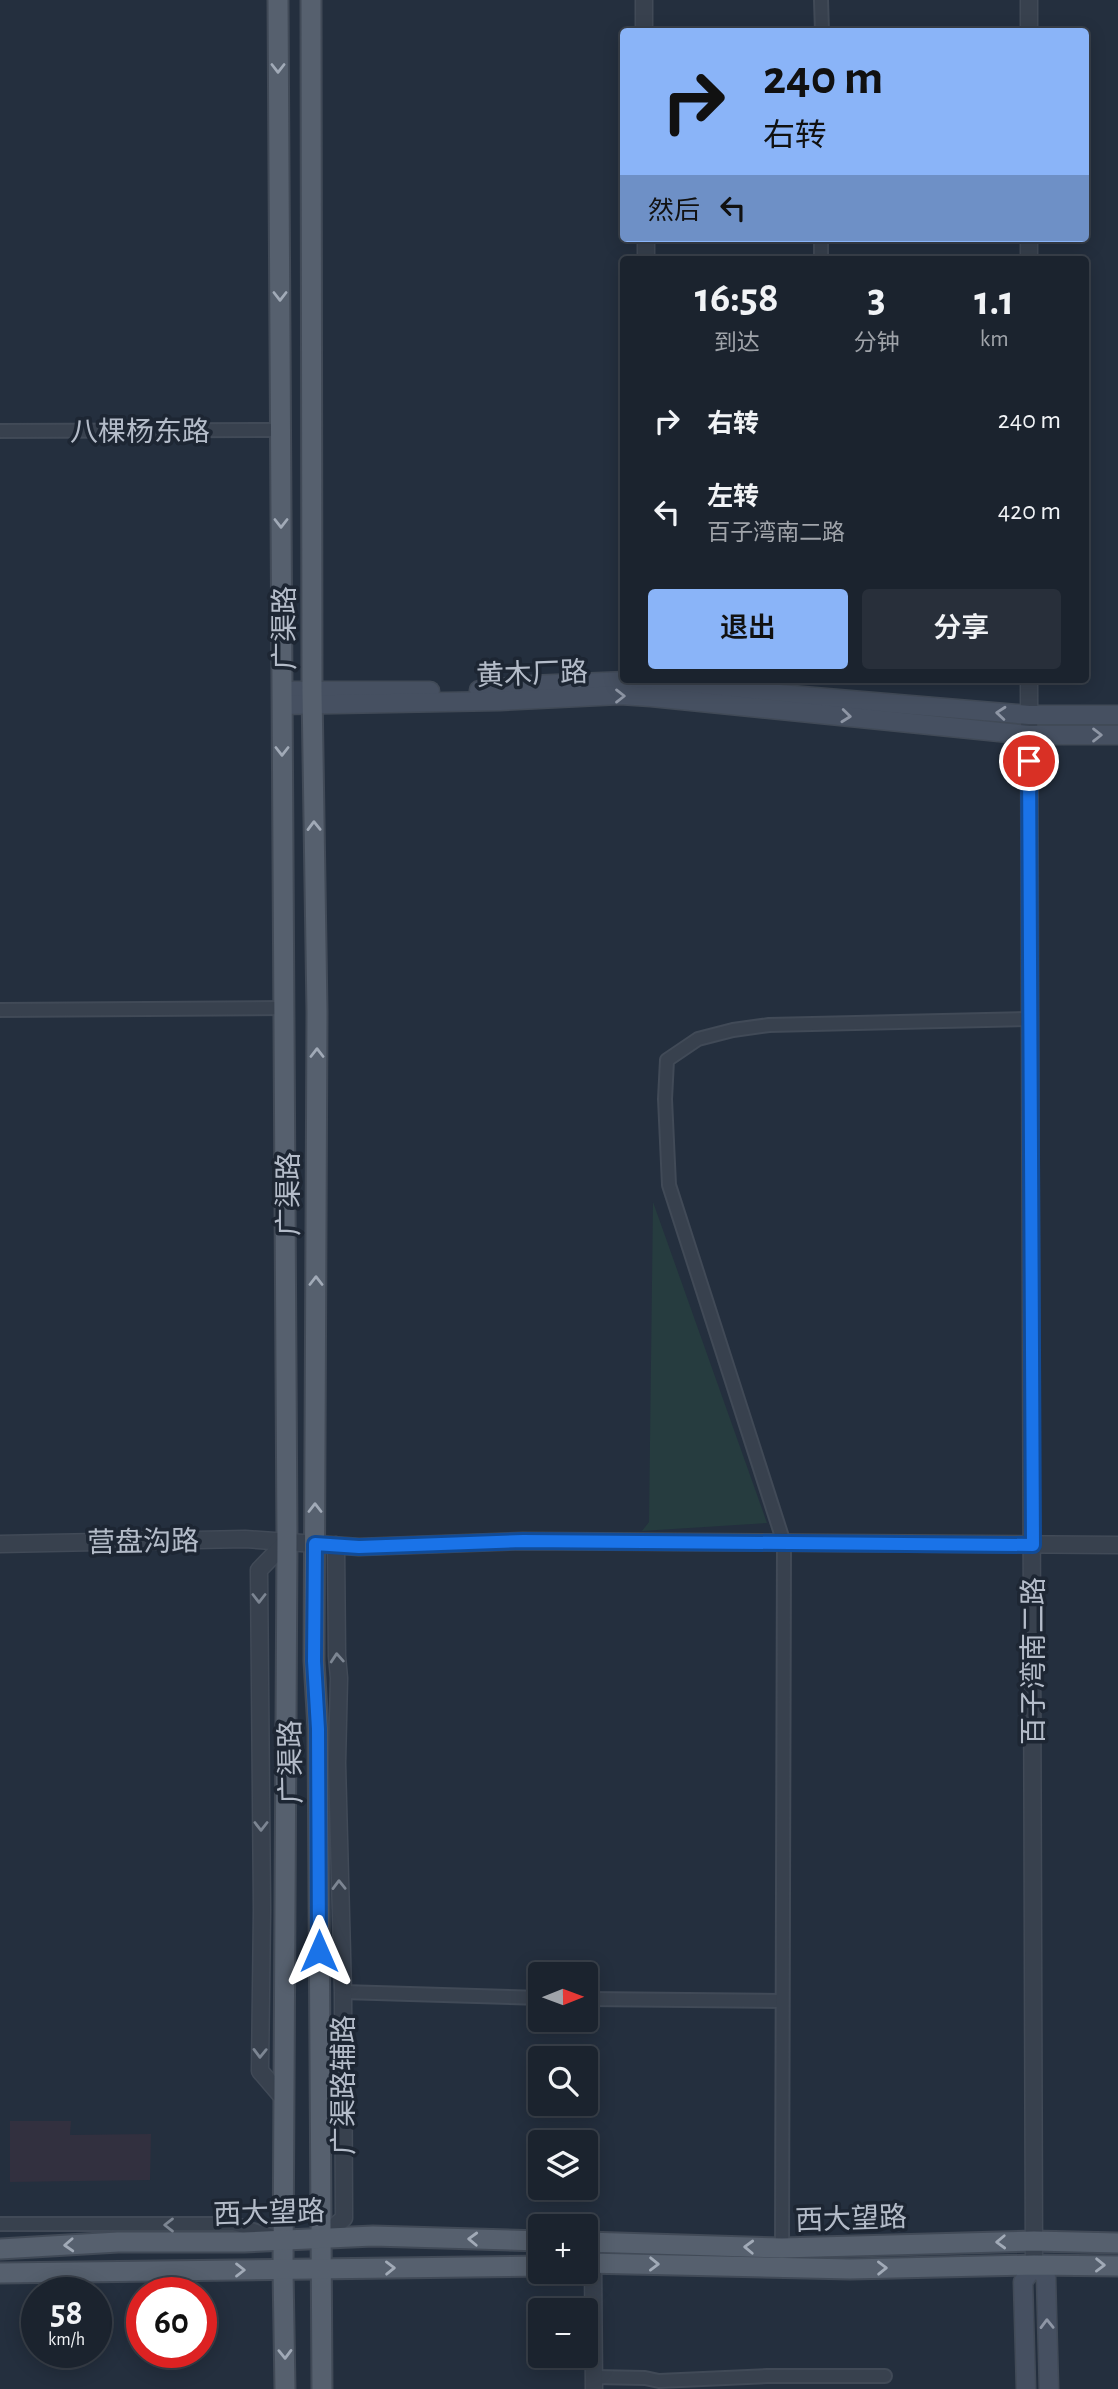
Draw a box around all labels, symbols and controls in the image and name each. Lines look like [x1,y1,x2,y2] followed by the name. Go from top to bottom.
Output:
[763,54,883,103] text: 240 m
[648,56,739,147] icon: right
[270,63,286,74] one-way arrow
[763,120,827,152] text: 右转
[714,189,752,227] icon: left
[648,198,700,224] text: 然后
[695,277,779,319] text: 16:58
[867,277,886,319] text: 3
[974,280,1014,322] text: 1.1
[272,291,288,301] one-way arrow
[980,328,1009,351] text: km
[714,332,760,355] text: 到达
[854,332,900,355] text: 分钟
[648,402,686,440] icon: right
[998,407,1061,433] text: 240 m
[707,411,759,437] text: 右转
[70,417,210,447] street label: 八棵杨东路
[707,484,759,510] text: 左转
[648,493,686,531] icon: left
[998,498,1061,524] text: 420 m
[273,518,289,529] one-way arrow
[707,522,845,545] text: 百子湾南二路
[270,586,300,670] street label: 广渠路
[648,589,848,669] button: 退出
[862,589,1061,669] button: 分享
[476,657,589,691] street label: 黄木厂路
[615,688,625,704] one-way arrow
[995,705,1007,720] one-way arrow
[840,709,852,724] one-way arrow
[1092,727,1103,743] one-way arrow
[999,731,1059,791] pin
[1010,742,1048,780] icon: arrive
[275,745,290,756] one-way arrow
[306,820,321,831] one-way arrow
[309,1048,325,1058] one-way arrow
[274,1152,304,1236] street label: 广渠路
[308,1275,324,1286] one-way arrow
[308,1503,323,1514] one-way arrow
[87,1525,199,1558] street label: 营盘沟路
[1019,1577,1049,1745] street label: 百子湾南二路
[251,1593,267,1604] one-way arrow
[330,1652,345,1663] one-way arrow
[275,1720,307,1804] street label: 广渠路
[253,1821,269,1831] one-way arrow
[331,1880,347,1890] one-way arrow
[282,1914,356,1988] position arrow
[528,1962,598,2032] north arrow
[528,1962,598,2368] map controls
[329,2015,359,2155] street label: 广渠路辅路
[528,2046,598,2116] button: search
[252,2048,268,2059] one-way arrow
[528,2130,598,2200] button: layers
[213,2196,326,2230] street label: 西大望路
[795,2202,908,2236] street label: 西大望路
[528,2214,598,2284] button: +
[163,2217,174,2233] one-way arrow
[467,2231,478,2246] one-way arrow
[995,2234,1006,2249] one-way arrow
[63,2237,74,2252] one-way arrow
[743,2239,754,2255] one-way arrow
[650,2256,660,2272] one-way arrow
[1095,2258,1106,2273] one-way arrow
[385,2260,396,2276] one-way arrow
[877,2260,888,2276] one-way arrow
[235,2262,245,2278] one-way arrow
[126,2277,217,2368] speed limit sign: 60
[50,2296,83,2331] text: 58
[528,2298,598,2368] button: −
[1039,2318,1055,2329] one-way arrow
[48,2331,85,2349] text: km/h
[277,2349,292,2360] one-way arrow

